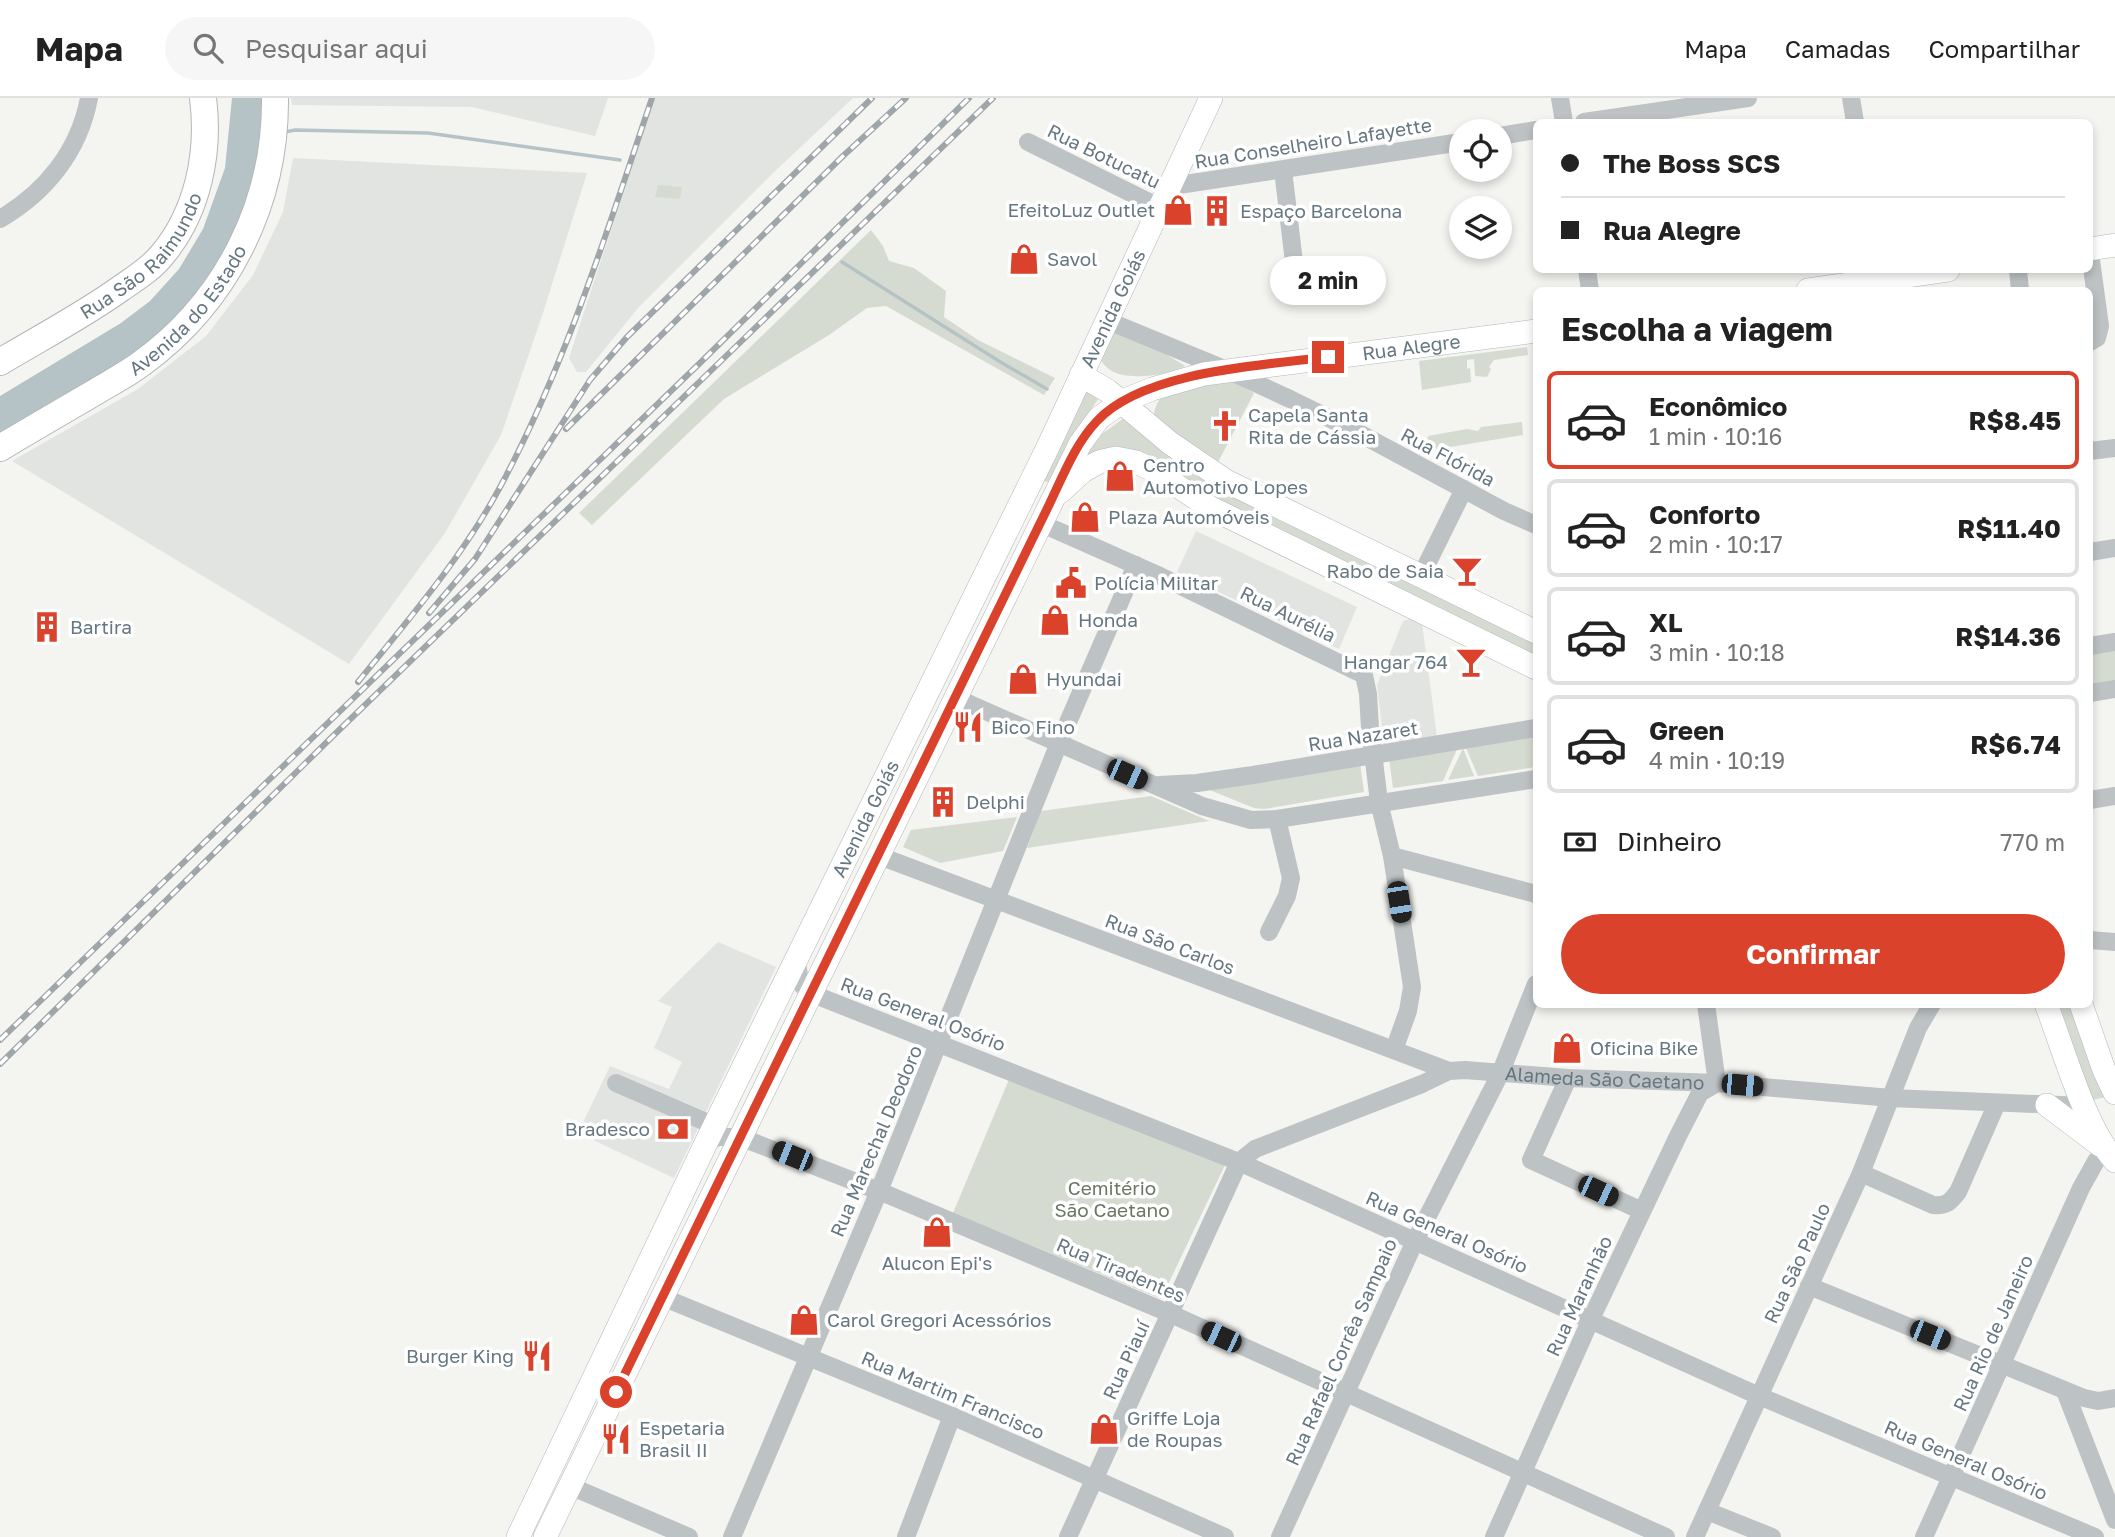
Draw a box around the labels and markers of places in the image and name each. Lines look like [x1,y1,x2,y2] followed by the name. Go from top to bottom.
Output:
[1161,193,1195,227] shop icon: EfeitoLuz Outlet
[1200,194,1234,228] building icon: Espaço Barcelona
[1008,198,1155,221] place label: EfeitoLuz Outlet
[1240,199,1402,222] place label: Espaço Barcelona
[1007,242,1041,276] shop icon: Savol
[1047,247,1097,270] place label: Savol
[1248,403,1376,448] place label: Capela Santa Rita de Cássia
[1208,409,1242,443] church icon: Capela Santa Rita de Cássia
[1143,453,1308,498] place label: Centro Automotivo Lopes
[1103,459,1137,493] shop icon: Centro Automotivo Lopes
[1068,500,1102,534] shop icon: Plaza Automóveis
[1108,505,1270,528] place label: Plaza Automóveis
[1450,554,1484,588] bar icon: Rabo de Saia
[1327,559,1444,582] place label: Rabo de Saia
[1054,566,1088,600] public building icon: Polícia Militar
[1094,571,1219,594] place label: Polícia Militar
[1038,603,1072,637] shop icon: Honda
[1078,608,1138,631] place label: Honda
[30,610,64,644] building icon: Bartira
[70,615,132,638] place label: Bartira
[1454,645,1488,679] bar icon: Hangar 764
[1343,650,1448,673] place label: Hangar 764
[1006,662,1040,696] shop icon: Hyundai
[1046,667,1122,690] place label: Hyundai
[951,710,985,744] restaurant icon: Bico Fino
[991,715,1075,738] place label: Bico Fino
[926,785,960,819] building icon: Delphi
[966,790,1025,813] place label: Delphi
[1550,1031,1584,1065] shop icon: Oficina Bike
[1590,1036,1698,1059] place label: Oficina Bike
[656,1112,690,1146] bank icon: Bradesco
[565,1117,650,1140] place label: Bradesco
[920,1215,954,1249] shop icon: Alucon Epi's
[882,1251,992,1274] place label: Alucon Epi's
[787,1303,821,1337] shop icon: Carol Gregori Acessórios
[827,1308,1052,1331] place label: Carol Gregori Acessórios
[520,1339,554,1373] restaurant icon: Burger King
[406,1344,514,1367] place label: Burger King
[1127,1406,1223,1451] place label: Griffe Loja de Roupas
[1087,1412,1121,1446] shop icon: Griffe Loja de Roupas
[639,1416,725,1461] place label: Espetaria Brasil II
[599,1422,633,1456] restaurant icon: Espetaria Brasil II

